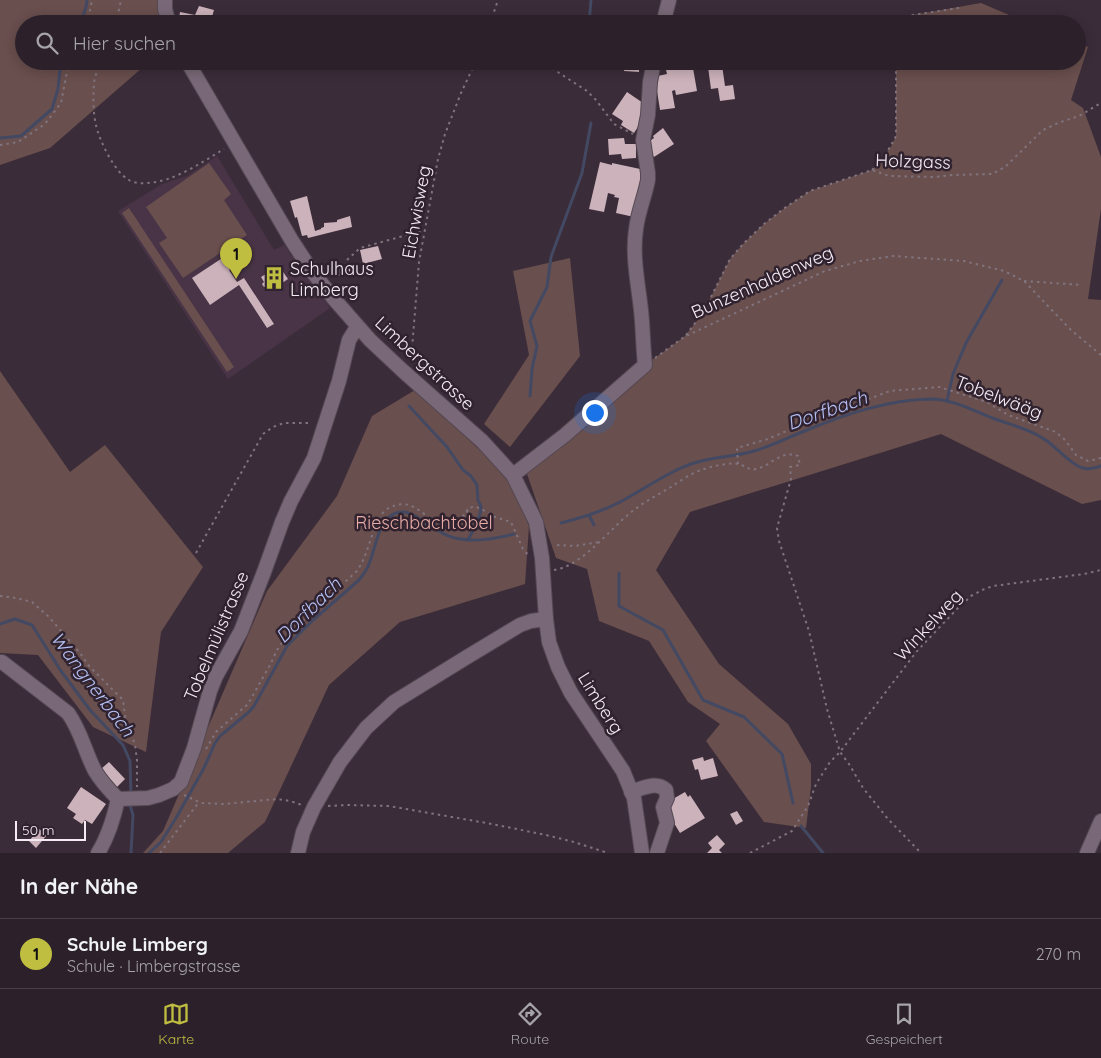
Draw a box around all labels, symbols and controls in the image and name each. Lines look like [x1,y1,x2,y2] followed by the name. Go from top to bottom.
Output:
[15,15,1086,70] search box
[33,29,61,57] icon: search
[73,31,176,55] text: Hier suchen
[875,148,951,174] street label: Holzgass
[396,164,436,260] street label: Eichwisweg
[220,238,252,279] pin: 1
[688,240,836,324] street label: Bunzenhaldenweg
[290,257,374,301] place label: Schulhaus Limberg
[261,265,287,291] building icon: Schulhaus Limberg
[370,311,480,415] street label: Limbergstrasse
[952,370,1046,424] street label: Tobelwääg
[784,385,871,435] water label: Dorfbach
[582,400,608,426] your location
[355,511,493,534] park label: Rieschbachtobel
[178,568,254,704] street label: Tobelmülistrasse
[270,571,347,648] water label: Dorfbach
[889,584,967,666] street label: Winkelweg
[46,627,141,742] water label: Wangnerbach
[573,668,629,738] street label: Limberg
[15,818,86,841] scale bar
[22,821,55,839] text: 50 m
[20,873,138,899] text: In der Nähe
[67,932,208,956] text: Schule Limberg
[33,944,39,964] text: 1
[1036,944,1081,964] text: 270 m
[67,956,241,976] text: Schule · Limbergstrasse
[158,1000,194,1048] tab: Karte
[511,1000,549,1048] tab: Route
[866,1000,943,1048] tab: Gespeichert

